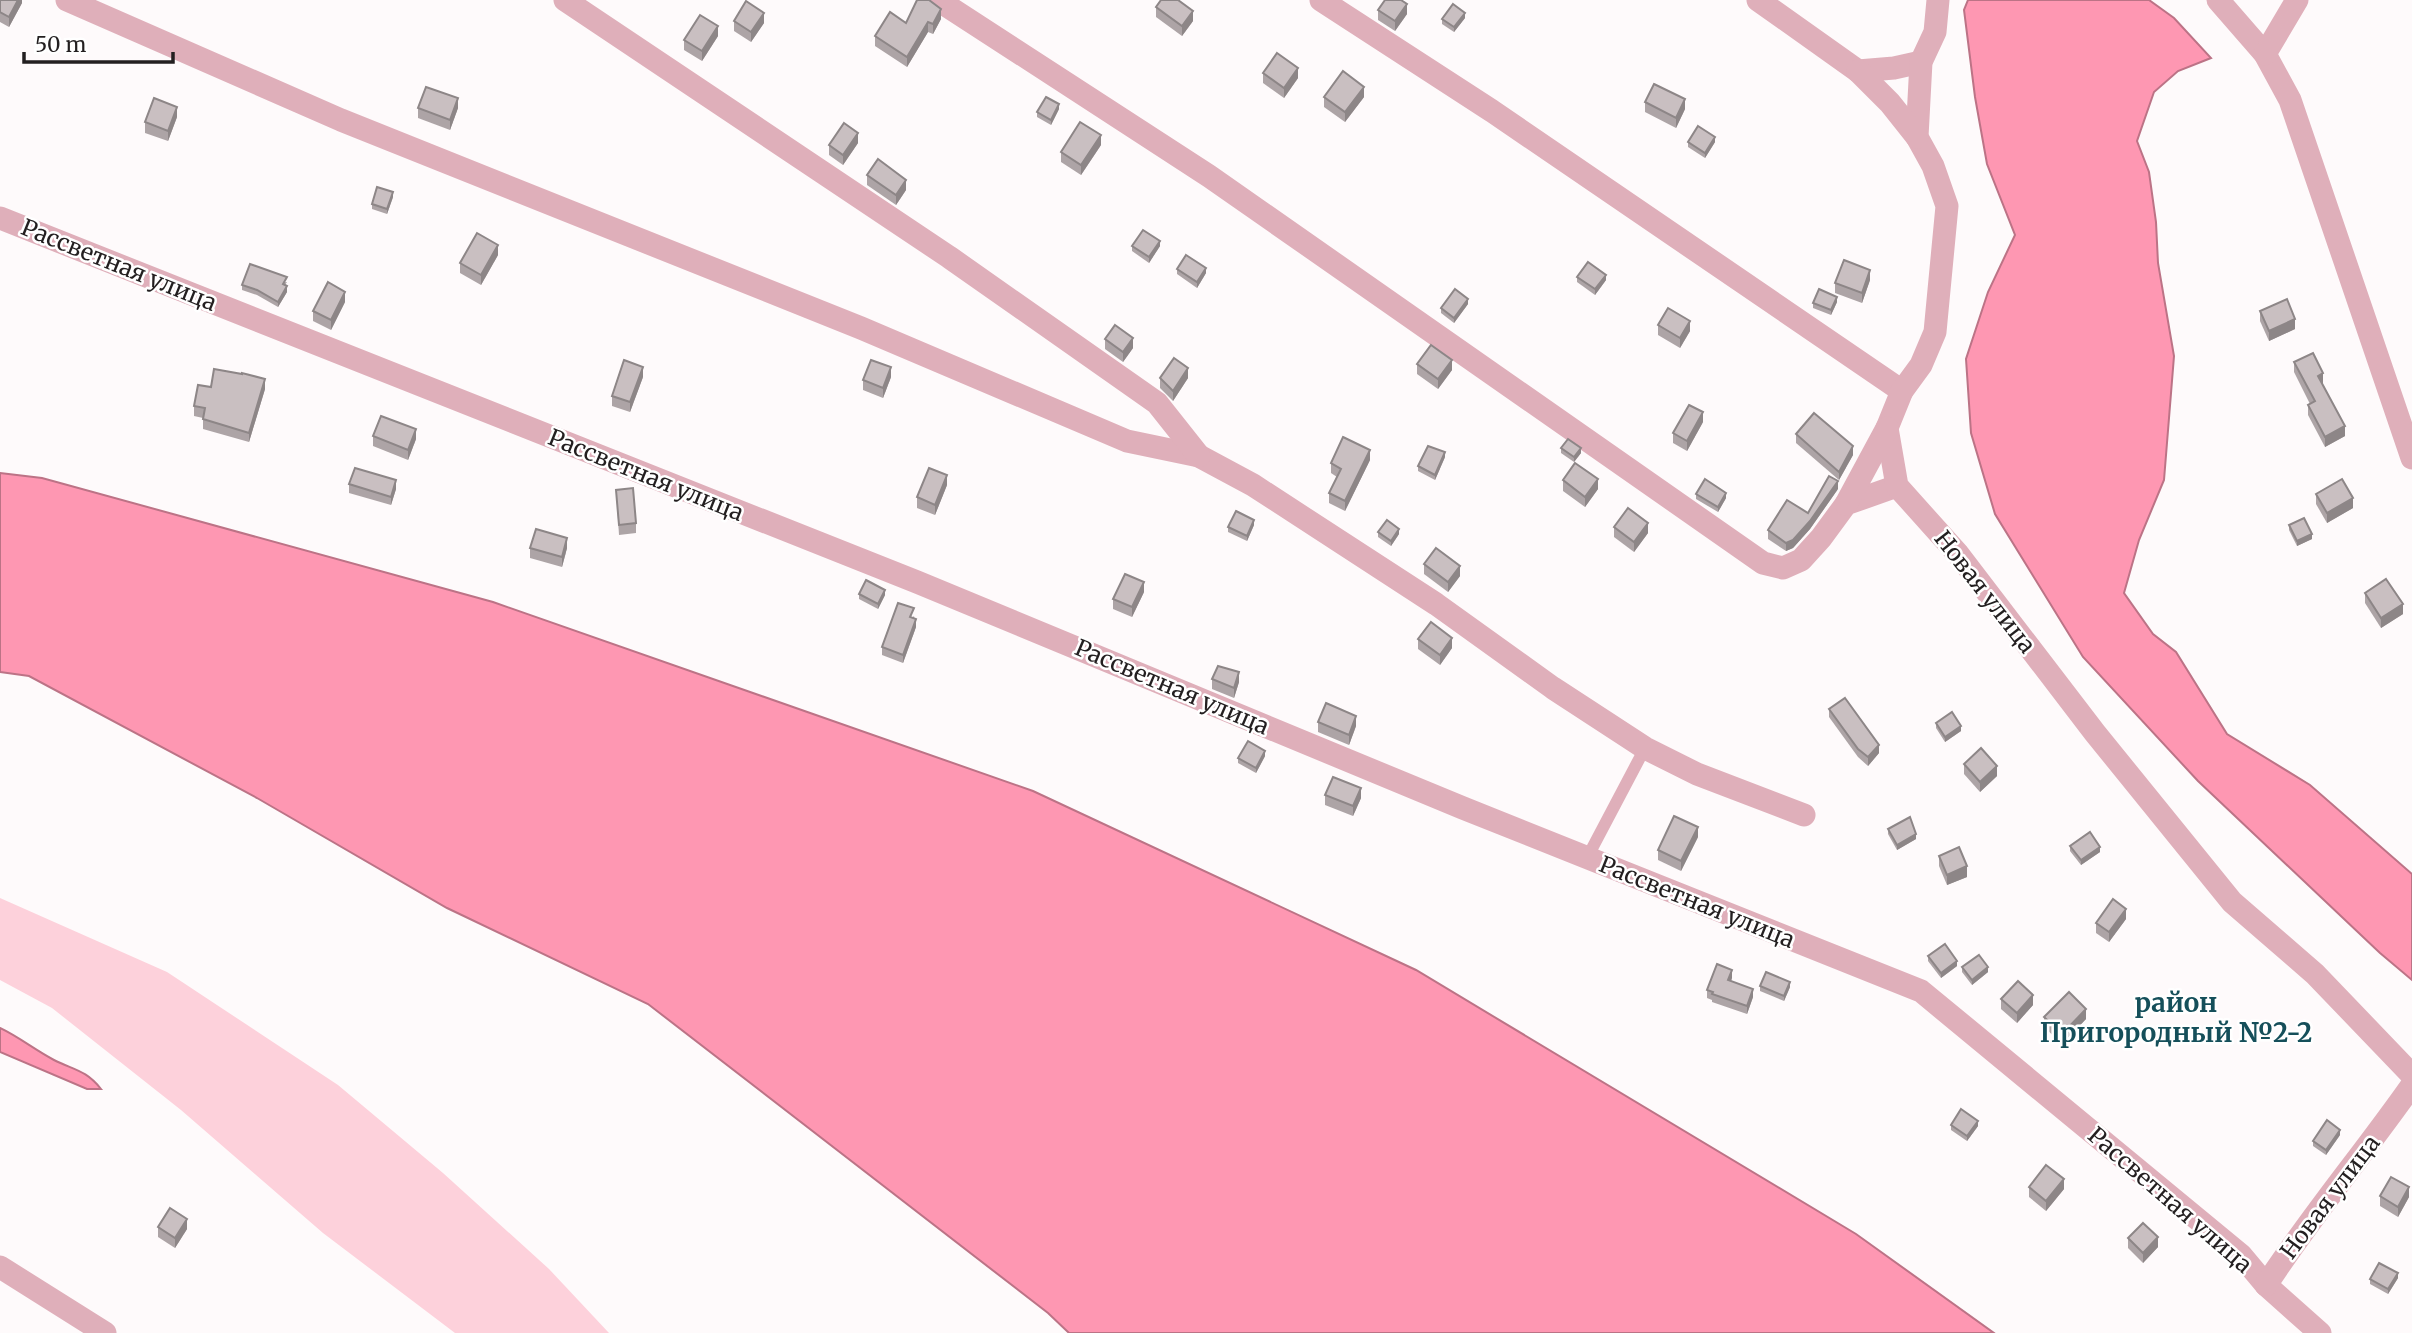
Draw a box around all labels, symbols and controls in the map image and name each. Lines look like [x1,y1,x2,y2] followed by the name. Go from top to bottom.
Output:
[24,21,173,65] scale bar
[35,31,86,58] text: 50 m
[17,212,221,317] street label: Рассветная улица
[544,422,748,527] street label: Рассветная улица
[1929,525,2042,659] street label: Новая улица
[1071,633,1274,741] street label: Рассветная улица
[1595,849,1799,954] street label: Рассветная улица
[2040,986,2312,1049] district label: район Пригородный №2-2
[2082,1120,2258,1279] street label: Рассветная улица
[2274,1129,2386,1264] street label: Новая улица

